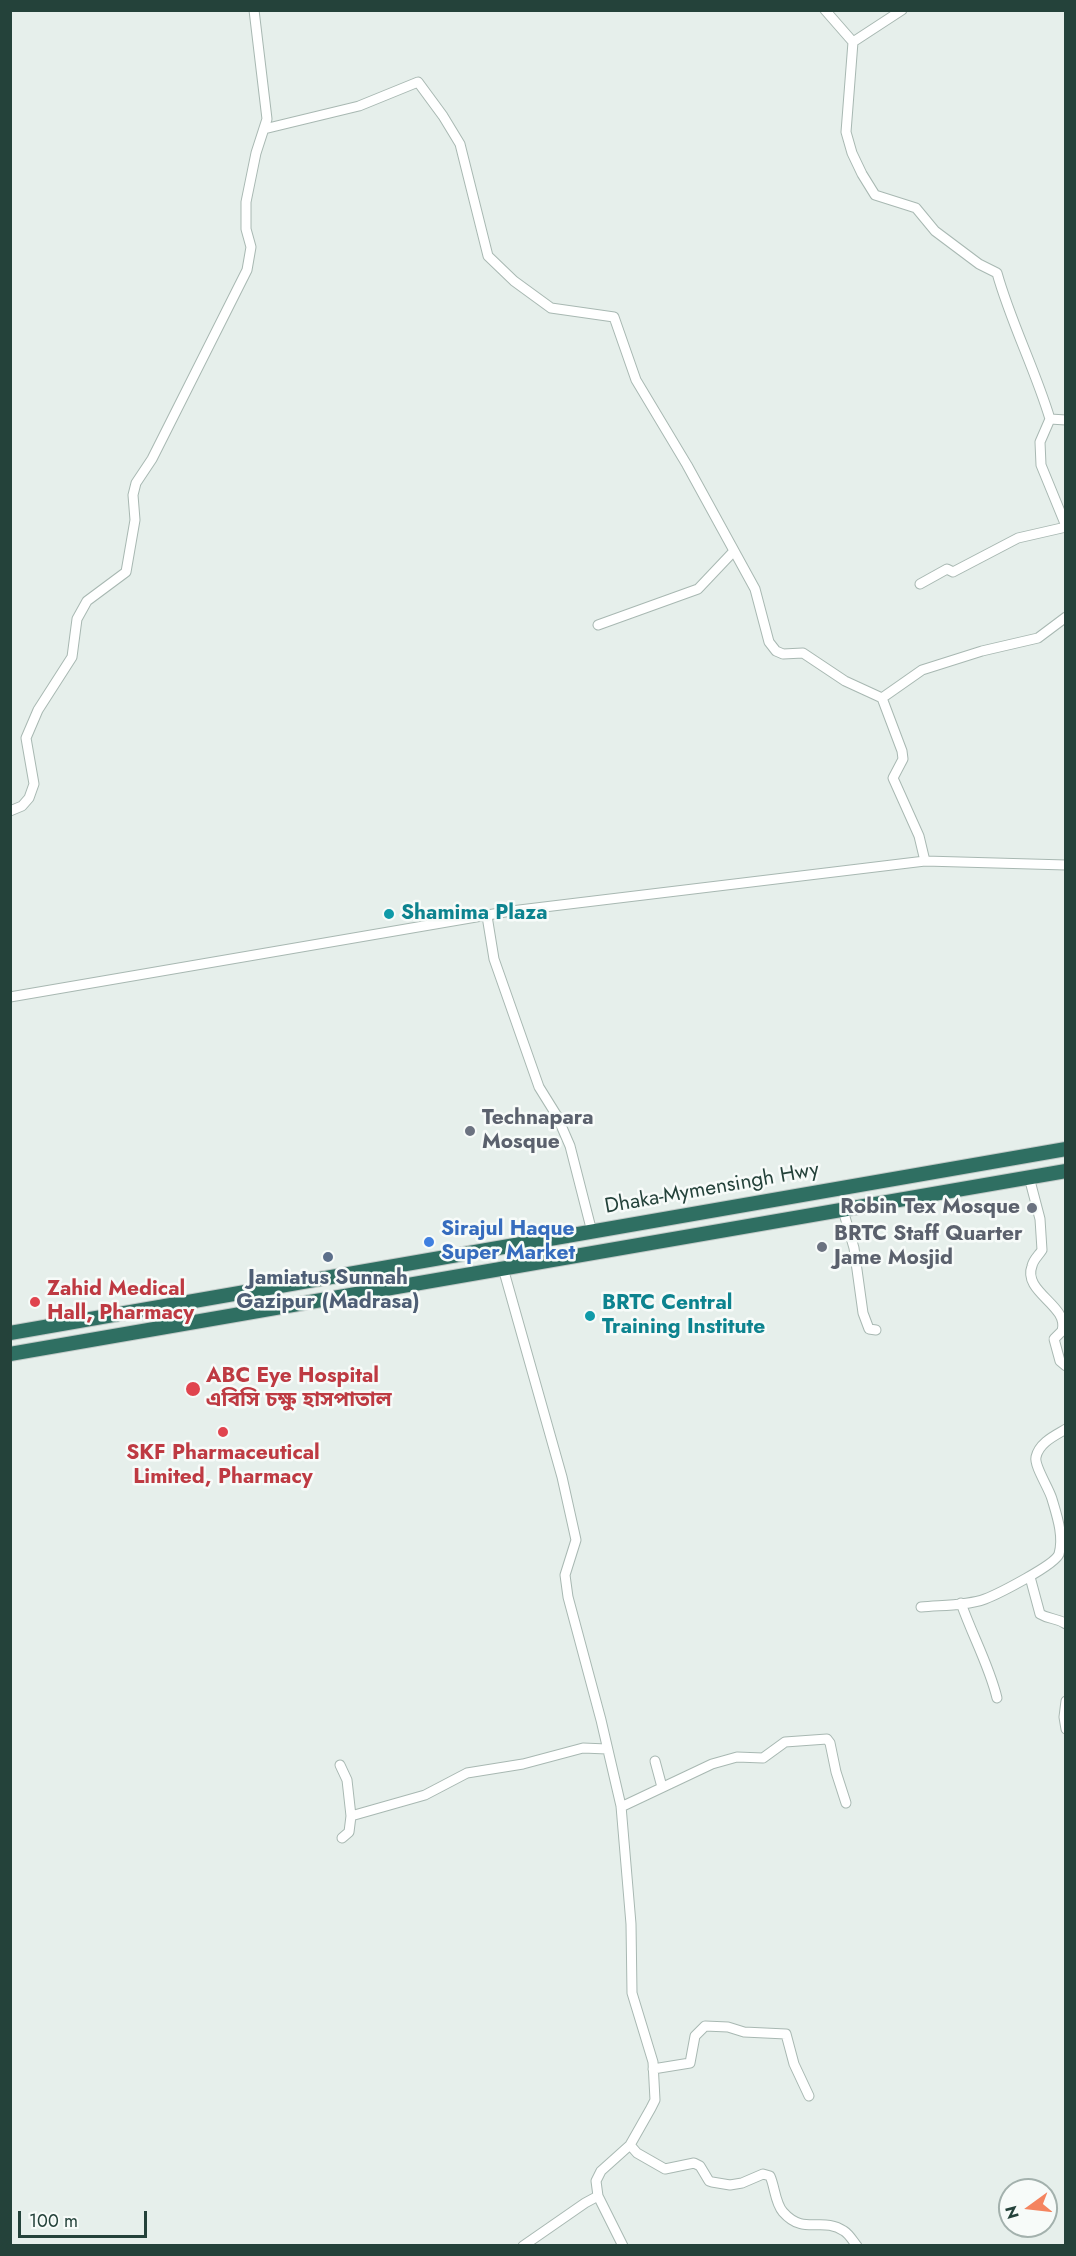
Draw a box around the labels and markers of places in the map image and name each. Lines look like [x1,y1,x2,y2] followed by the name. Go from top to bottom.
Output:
[401,901,548,927] place label: Shamima Plaza
[382,907,396,921] marker: Shamima Plaza
[482,1106,594,1156] place label: Technapara Mosque
[463,1124,477,1138] marker: Technapara Mosque
[840,1195,1020,1221] place label: Robin Tex Mosque
[1025,1201,1039,1215] marker: Robin Tex Mosque
[441,1217,575,1267] place label: Sirajul Haque Super Market
[834,1222,1023,1272] place label: BRTC Staff Quarter Jame Mosjid
[422,1235,436,1249] marker: Sirajul Haque Super Market
[815,1240,829,1254] marker: BRTC Staff Quarter Jame Mosjid
[321,1250,335,1264] marker: Jamiatus Sunnah Gazipur (Madrasa)
[236,1266,420,1316] place label: Jamiatus Sunnah Gazipur (Madrasa)
[47,1277,194,1327] place label: Zahid Medical Hall, Pharmacy
[602,1291,765,1341] place label: BRTC Central Training Institute
[28,1295,42,1309] marker: Zahid Medical Hall, Pharmacy
[583,1309,597,1323] marker: BRTC Central Training Institute
[206,1364,392,1414] place label: ABC Eye Hospital এবিসি চক্ষু হাসপাতাল
[184,1380,202,1398] marker: ABC Eye Hospital এবিসি চক্ষু হাসপাতাল
[216,1425,230,1439] marker: SKF Pharmaceutical Limited, Pharmacy
[126,1441,320,1491] place label: SKF Pharmaceutical Limited, Pharmacy

